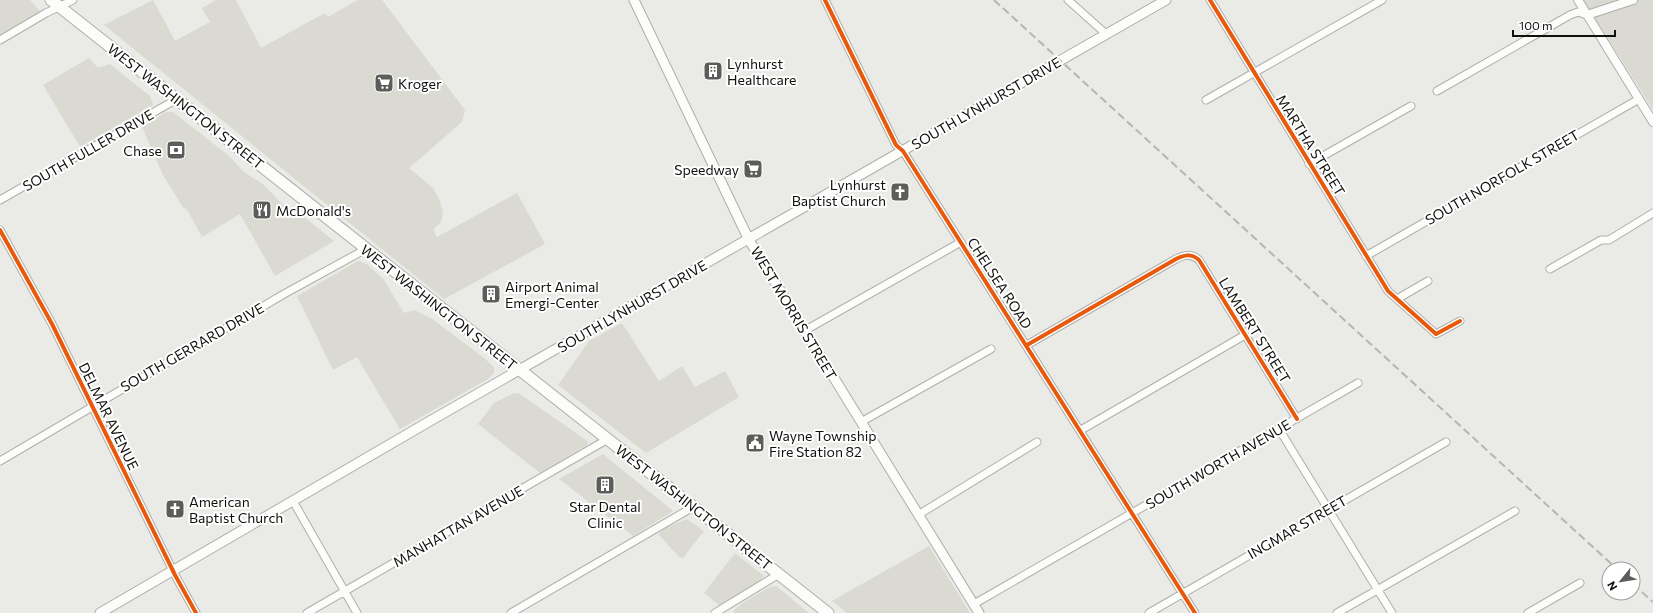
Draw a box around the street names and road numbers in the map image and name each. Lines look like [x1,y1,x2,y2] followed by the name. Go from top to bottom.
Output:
[104,40,268,172] street label: WEST WASHINGTON STREET
[908,53,1064,153] street label: SOUTH LYNHURST DRIVE
[1273,91,1349,199] street label: MARTHA STREET
[20,106,156,194] street label: SOUTH FULLER DRIVE
[1422,126,1582,228] street label: SOUTH NORFOLK STREET
[964,234,1036,332] street label: CHELSEA ROAD
[357,241,521,373] street label: WEST WASHINGTON STREET
[747,243,841,383] street label: WEST MORRIS STREET
[554,256,710,356] street label: SOUTH LYNHURST DRIVE
[1216,274,1294,386] street label: LAMBERT STREET
[117,299,267,395] street label: SOUTH GERRARD DRIVE
[76,360,142,472] street label: DELMAR AVENUE
[1143,416,1293,512] street label: SOUTH WORTH AVENUE
[612,441,776,573] street label: WEST WASHINGTON STREET
[390,482,526,570] street label: MANHATTAN AVENUE
[1244,492,1350,562] street label: INGMAR STREET

